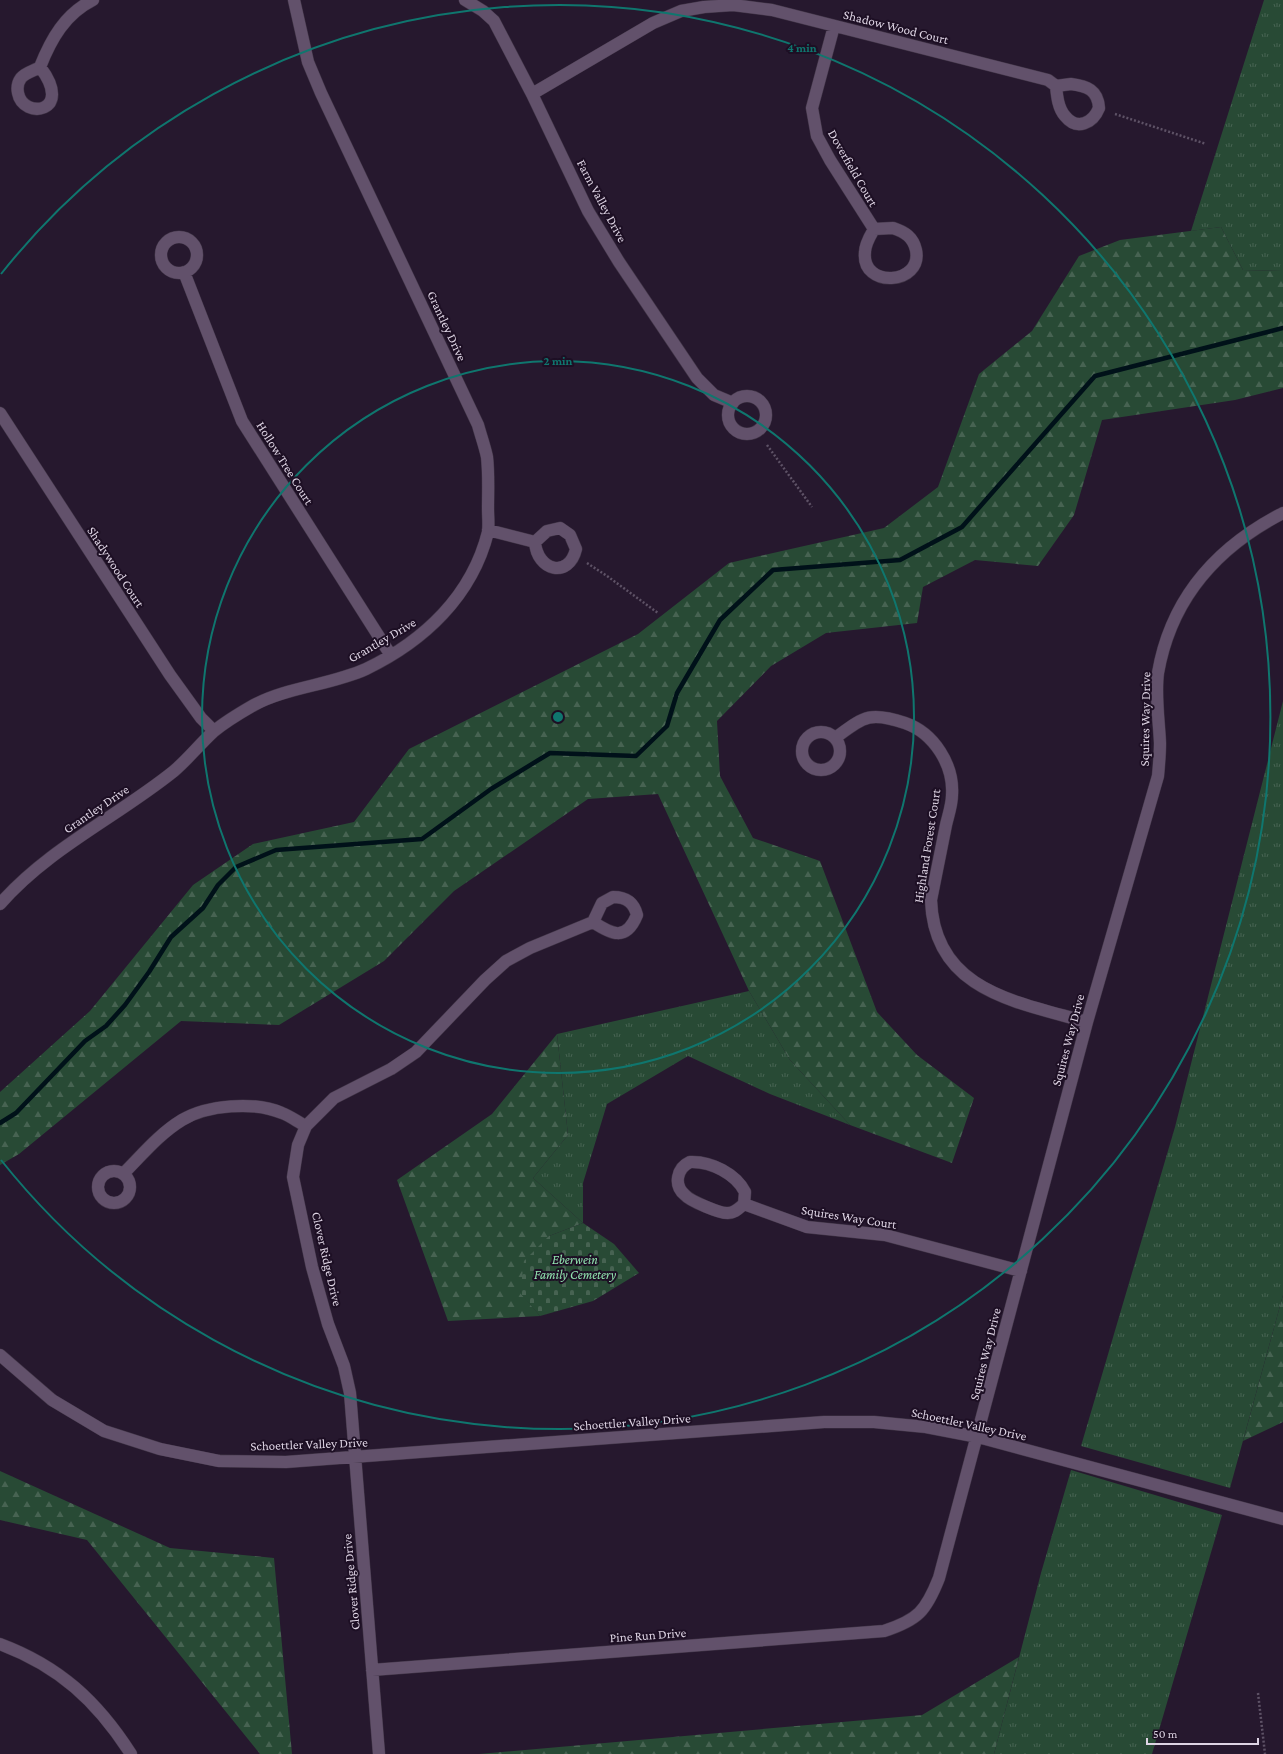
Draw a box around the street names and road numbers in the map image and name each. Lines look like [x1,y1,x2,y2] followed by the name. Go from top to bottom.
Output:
[842,7,951,47] street label: Shadow Wood Court
[825,127,881,210] street label: Doverfield Court
[574,157,630,245] street label: Farm Valley Drive
[424,289,470,364] street label: Grantley Drive
[253,419,317,508] street label: Hollow Tree Court
[84,524,148,611] street label: Shadywood Court
[345,614,419,665] street label: Grantley Drive
[1137,671,1153,766] street label: Squires Way Drive
[60,781,132,836] street label: Grantley Drive
[911,787,944,904] street label: Highland Forest Court
[1049,992,1088,1088] street label: Squires Way Drive
[800,1202,898,1232] street label: Squires Way Court
[309,1210,345,1308] street label: Clover Ridge Drive
[966,1306,1004,1402] street label: Squires Way Drive
[910,1404,1028,1444] street label: Schoettler Valley Drive
[573,1410,691,1434] street label: Schoettler Valley Drive
[250,1434,368,1454] street label: Schoettler Valley Drive
[339,1533,363,1631] street label: Clover Ridge Drive
[609,1625,687,1645] street label: Pine Run Drive

